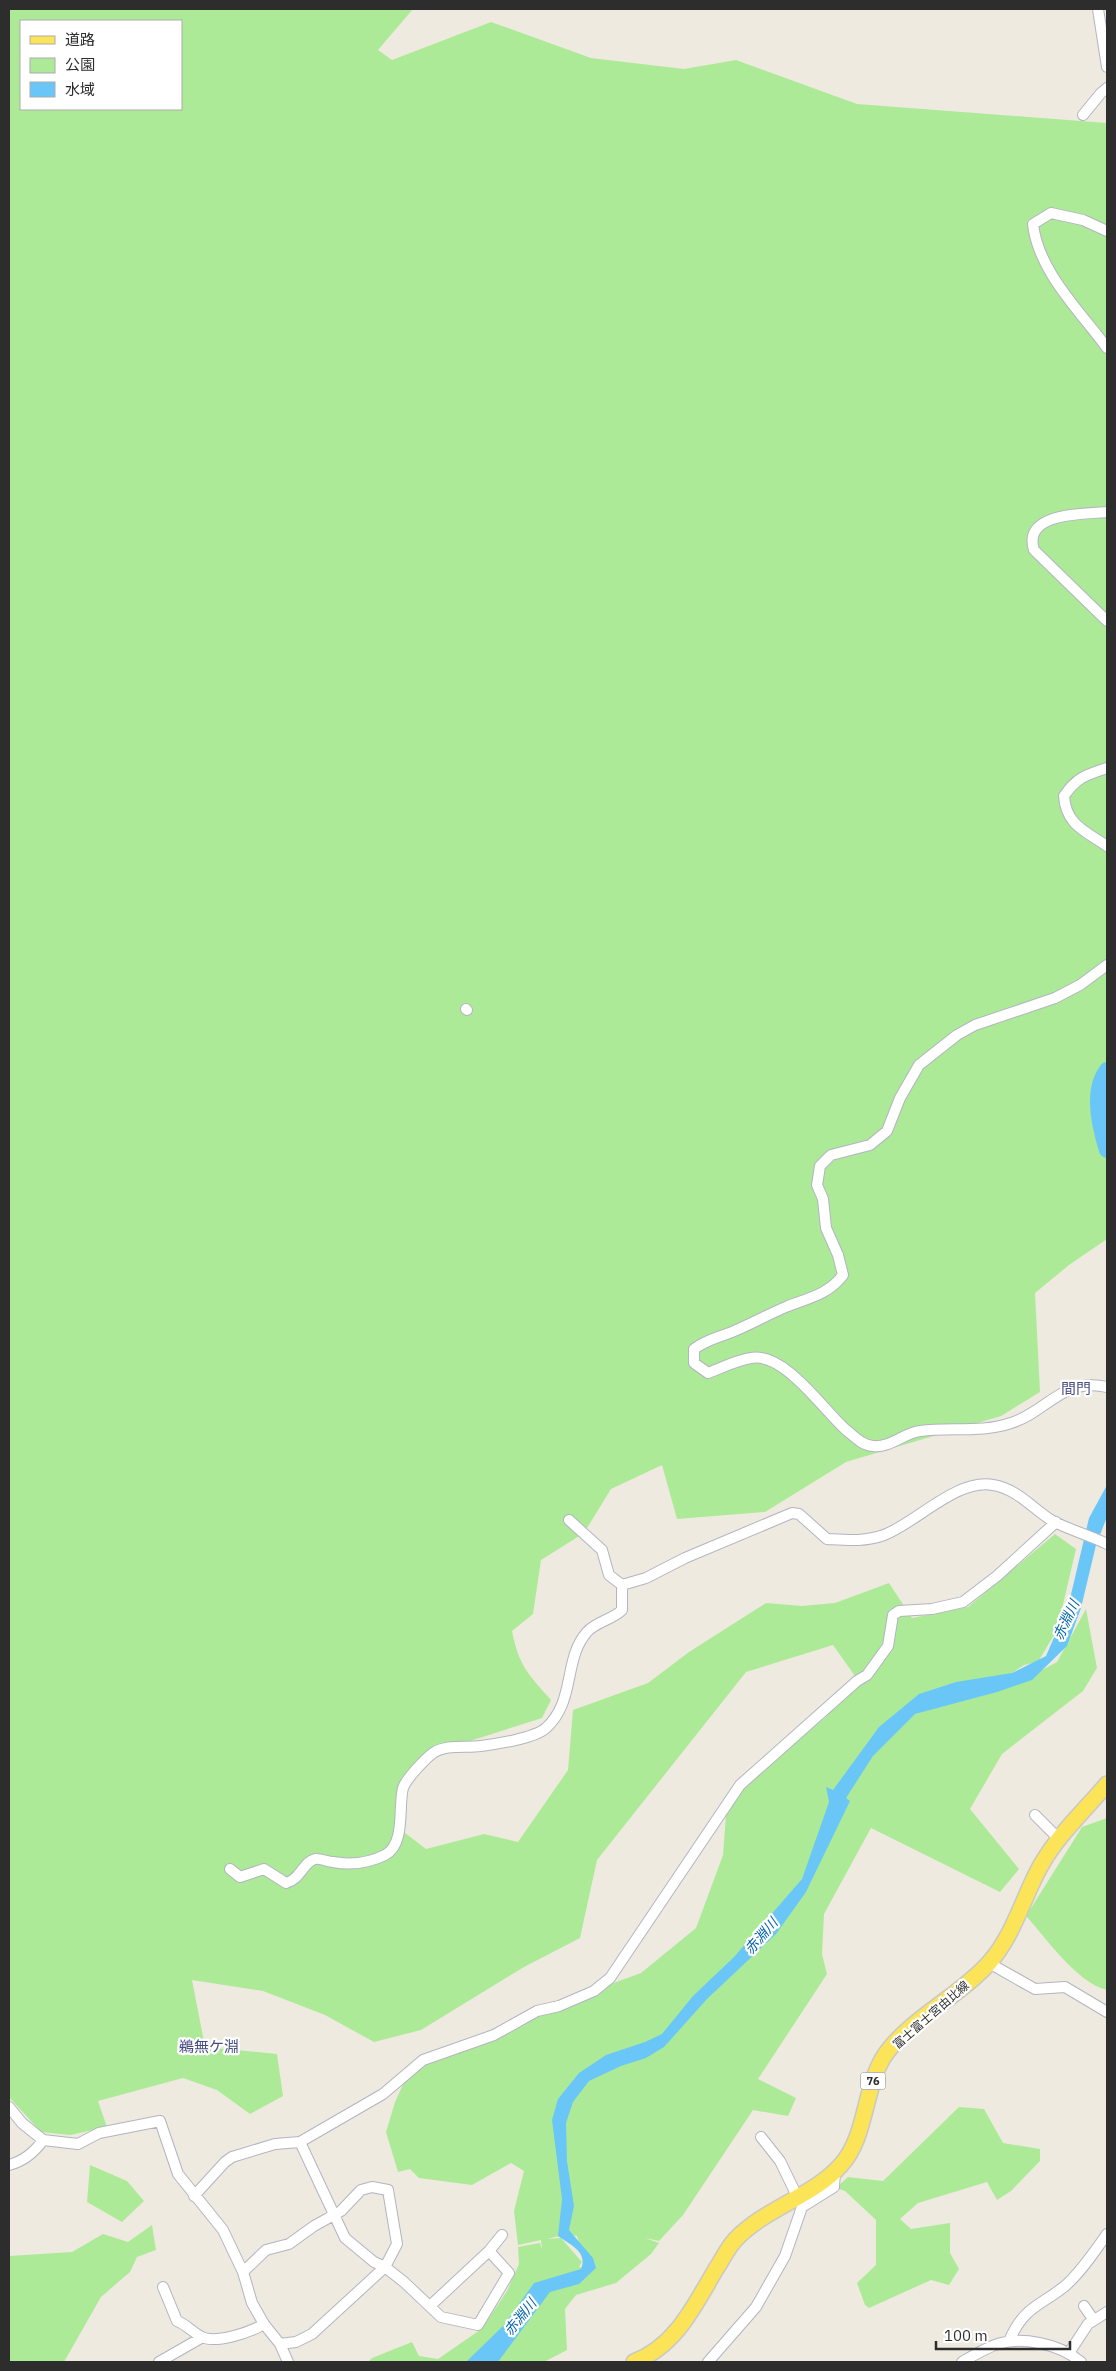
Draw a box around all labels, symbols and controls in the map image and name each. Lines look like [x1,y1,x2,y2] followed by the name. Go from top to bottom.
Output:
[20,20,182,110] legend
[65,30,95,49] text: 道路
[65,55,95,74] text: 公園
[65,80,95,99] text: 水域
[1061,1379,1091,1398] district label: 間門
[1049,1595,1084,1643] water label: 赤淵川
[740,1913,783,1958] water label: 赤淵川
[890,1977,972,2052] street label: 富士富士宮由比線
[179,2037,239,2056] district label: 鵜無ケ淵
[860,2072,886,2090] road number: 76
[500,2293,541,2339] water label: 赤淵川
[936,2318,1070,2350] scale bar
[944,2326,988,2345] text: 100 m

